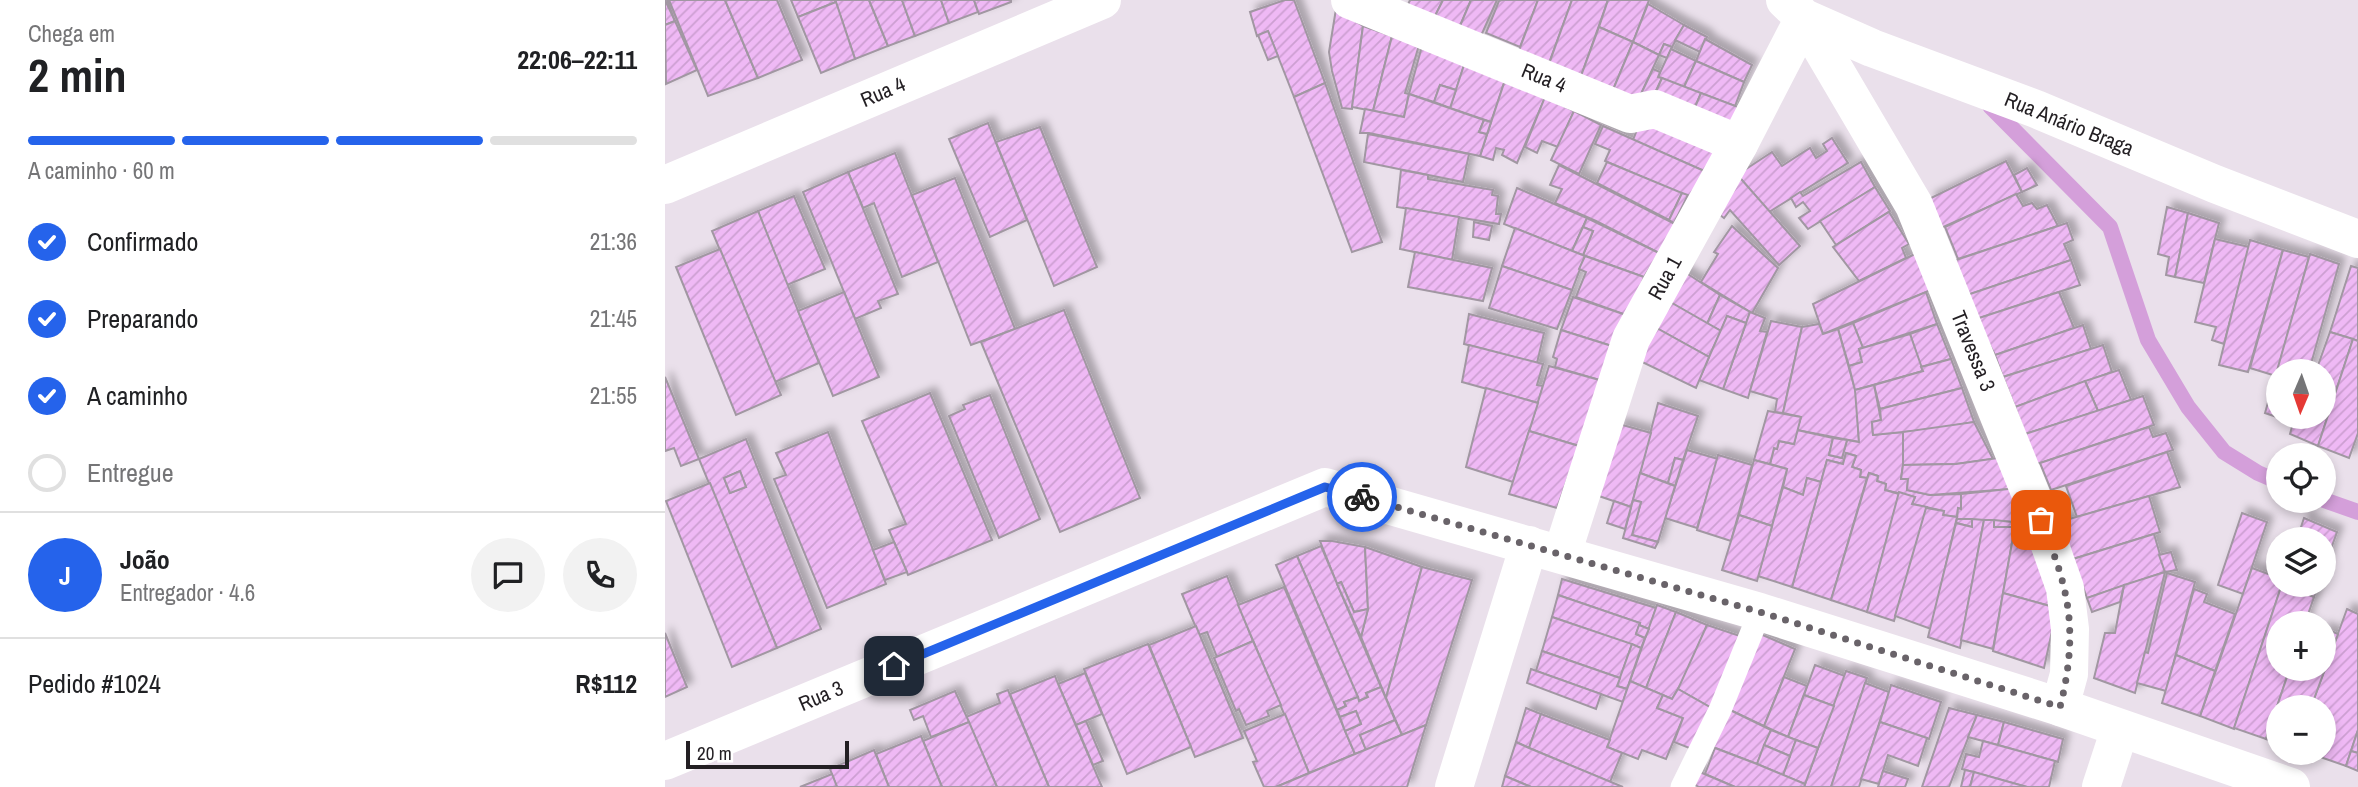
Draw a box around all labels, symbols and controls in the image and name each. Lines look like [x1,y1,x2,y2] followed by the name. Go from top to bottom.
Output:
[28,18,115,49] text: Chega em
[517,42,637,77] text: 22:06–22:11
[28,44,127,106] text: 2 min
[1517,55,1571,100] street label: Rua 4
[856,69,910,114] street label: Rua 4
[2000,84,2138,163] street label: Rua Anário Braga
[28,155,175,186] text: A caminho · 60 m
[28,223,66,261] icon: check
[87,224,198,259] text: Confirmado
[590,226,637,257] text: 21:36
[1641,250,1689,305] street label: Rua 1
[28,300,66,338] icon: check
[87,301,198,336] text: Preparando
[590,303,637,334] text: 21:45
[1944,306,2003,395] street label: Travessa 3
[2266,359,2336,429] north arrow
[2266,359,2336,765] map controls
[28,377,66,415] icon: check
[87,378,188,413] text: A caminho
[590,380,637,411] text: 21:55
[2266,443,2336,513] button: locate
[87,455,174,490] text: Entregue
[1327,462,1397,532] courier
[1343,478,1381,516] icon: bike
[2011,490,2071,550] pin
[2022,501,2060,539] icon: bag
[2266,527,2336,597] button: layers
[471,538,545,612] button: chat
[563,538,637,612] button: phone
[120,542,170,577] text: João
[59,558,71,593] text: J
[120,577,255,608] text: Entregador · 4.6
[2266,611,2336,681] button: +
[864,636,924,696] pin
[875,647,913,685] icon: home
[28,666,161,701] text: Pedido #1024
[575,666,637,701] text: R$112
[794,673,848,718] street label: Rua 3
[2266,695,2336,765] button: −
[686,738,849,770] scale bar
[697,740,732,766] text: 20 m

